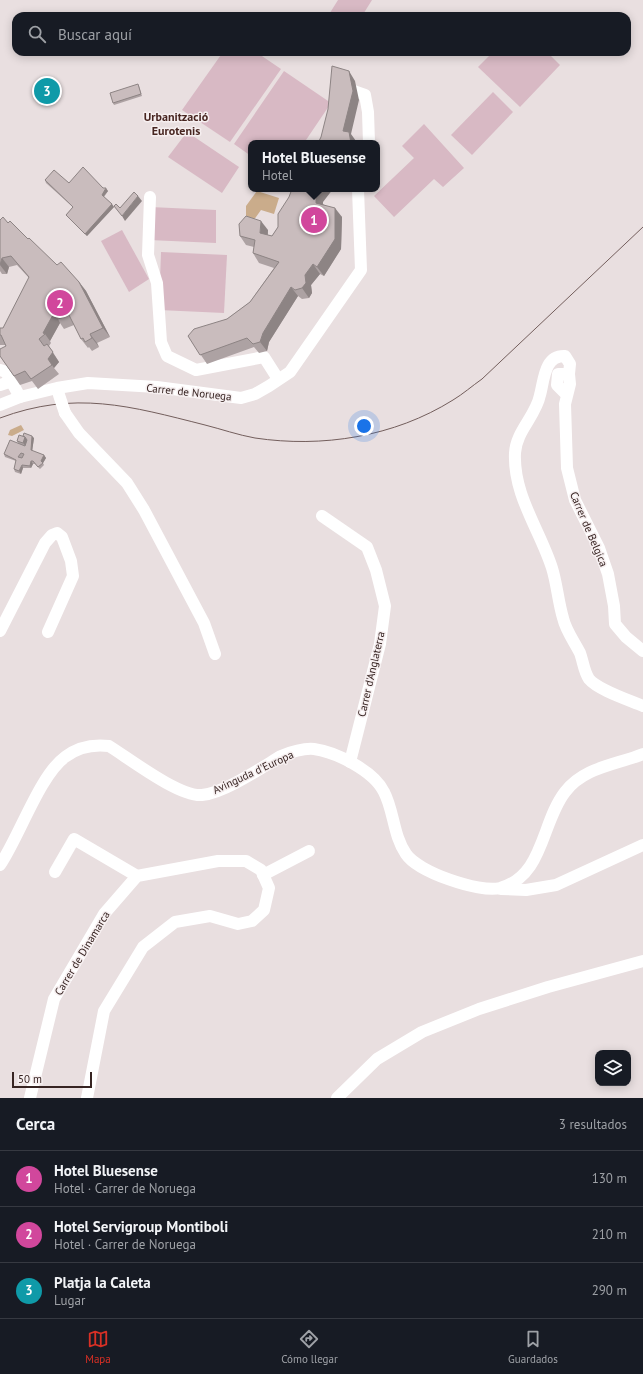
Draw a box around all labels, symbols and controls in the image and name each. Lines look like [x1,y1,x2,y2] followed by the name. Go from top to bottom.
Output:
[12,12,631,56] search box
[26,23,48,45] icon: search
[58,25,132,44] text: Buscar aquí
[34,76,60,106] pin: 3
[144,109,209,138] district label: Urbanització Eurotenis
[248,140,380,192] popup
[262,148,366,167] text: Hotel Bluesense
[262,167,292,184] text: Hotel
[301,205,327,235] pin: 1
[47,288,73,318] pin: 2
[146,381,232,403] street label: Carrer de Noruega
[354,416,374,436] your location
[567,489,611,569] street label: Carrer de Belgica
[354,630,388,718] street label: Carrer d'Anglaterra
[210,747,296,797] street label: Avinguda d'Europa
[51,908,113,998] street label: Carrer de Dinamarca
[595,1050,631,1086] map controls
[595,1050,631,1086] button: layers
[12,1070,92,1089] scale bar
[18,1072,42,1086] text: 50 m
[16,1113,55,1135] text: Cerca
[559,1116,627,1133] text: 3 resultados
[54,1161,158,1180] text: Hotel Bluesense
[25,1170,33,1187] text: 1
[592,1170,627,1187] text: 130 m
[54,1180,196,1197] text: Hotel · Carrer de Noruega
[54,1217,228,1236] text: Hotel Servigroup Montiboli
[25,1226,33,1243] text: 2
[592,1226,627,1243] text: 210 m
[54,1236,196,1253] text: Hotel · Carrer de Noruega
[54,1273,151,1292] text: Platja la Caleta
[25,1282,33,1299] text: 3
[592,1282,627,1299] text: 290 m
[54,1292,85,1309] text: Lugar
[85,1328,111,1366] tab: Mapa
[281,1328,338,1366] tab: Cómo llegar
[508,1328,558,1366] tab: Guardados

